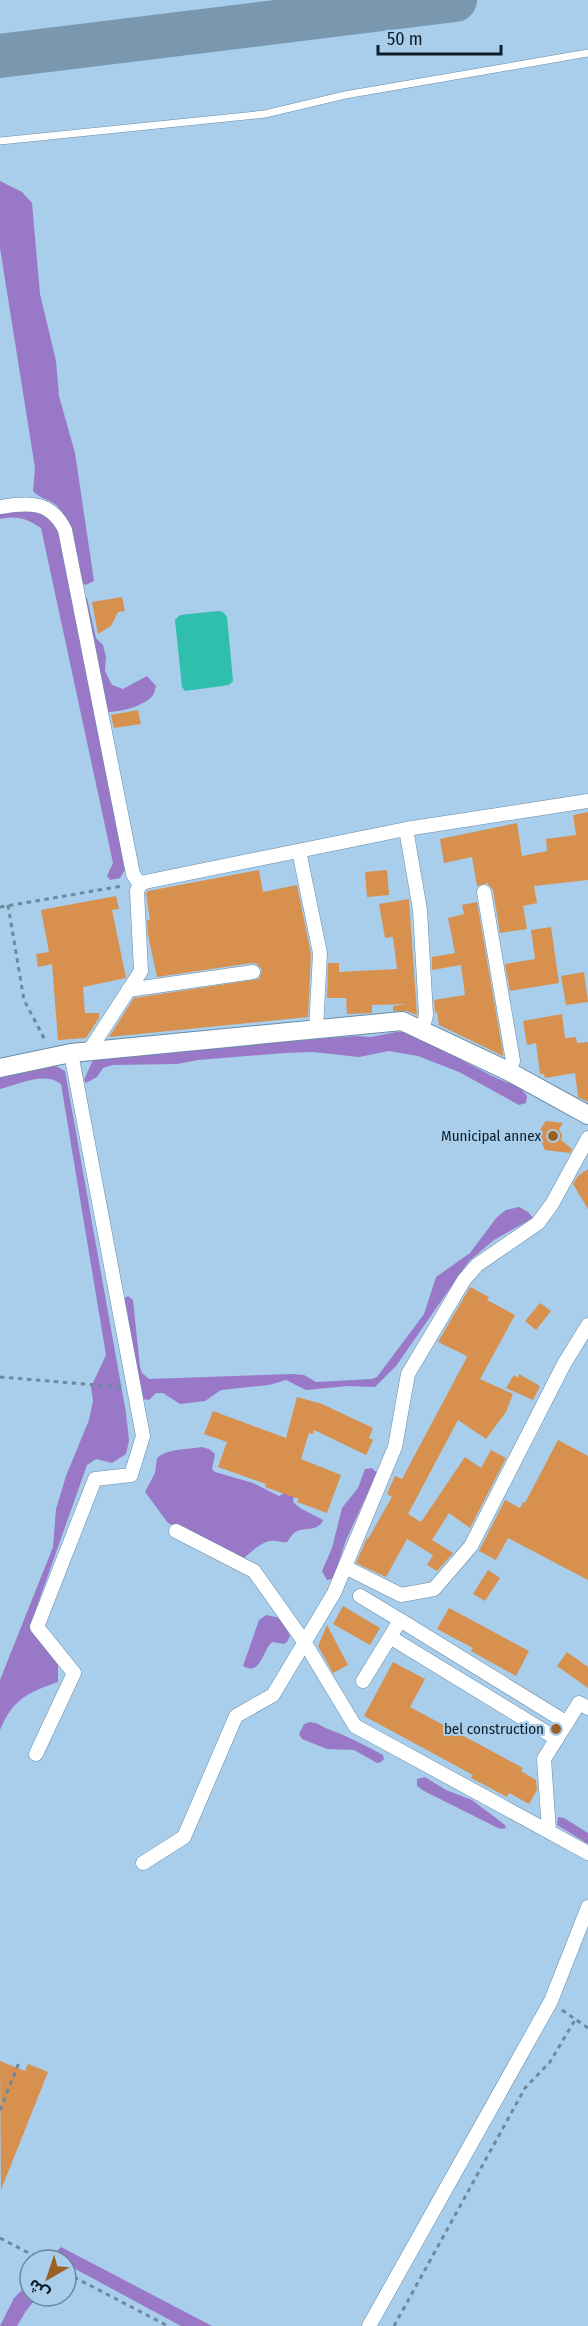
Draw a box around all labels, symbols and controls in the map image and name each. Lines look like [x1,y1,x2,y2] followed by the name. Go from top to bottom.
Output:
[378,18,501,56] scale bar
[387,28,423,50] text: 50 m
[441,1127,541,1145] place label: Municipal annex
[546,1129,560,1143] marker: Municipal annex
[444,1720,544,1738] place label: bel construction
[549,1722,563,1736] marker: bel construction
[18,2248,78,2308] north arrow
[24,2275,53,2304] text: ش

